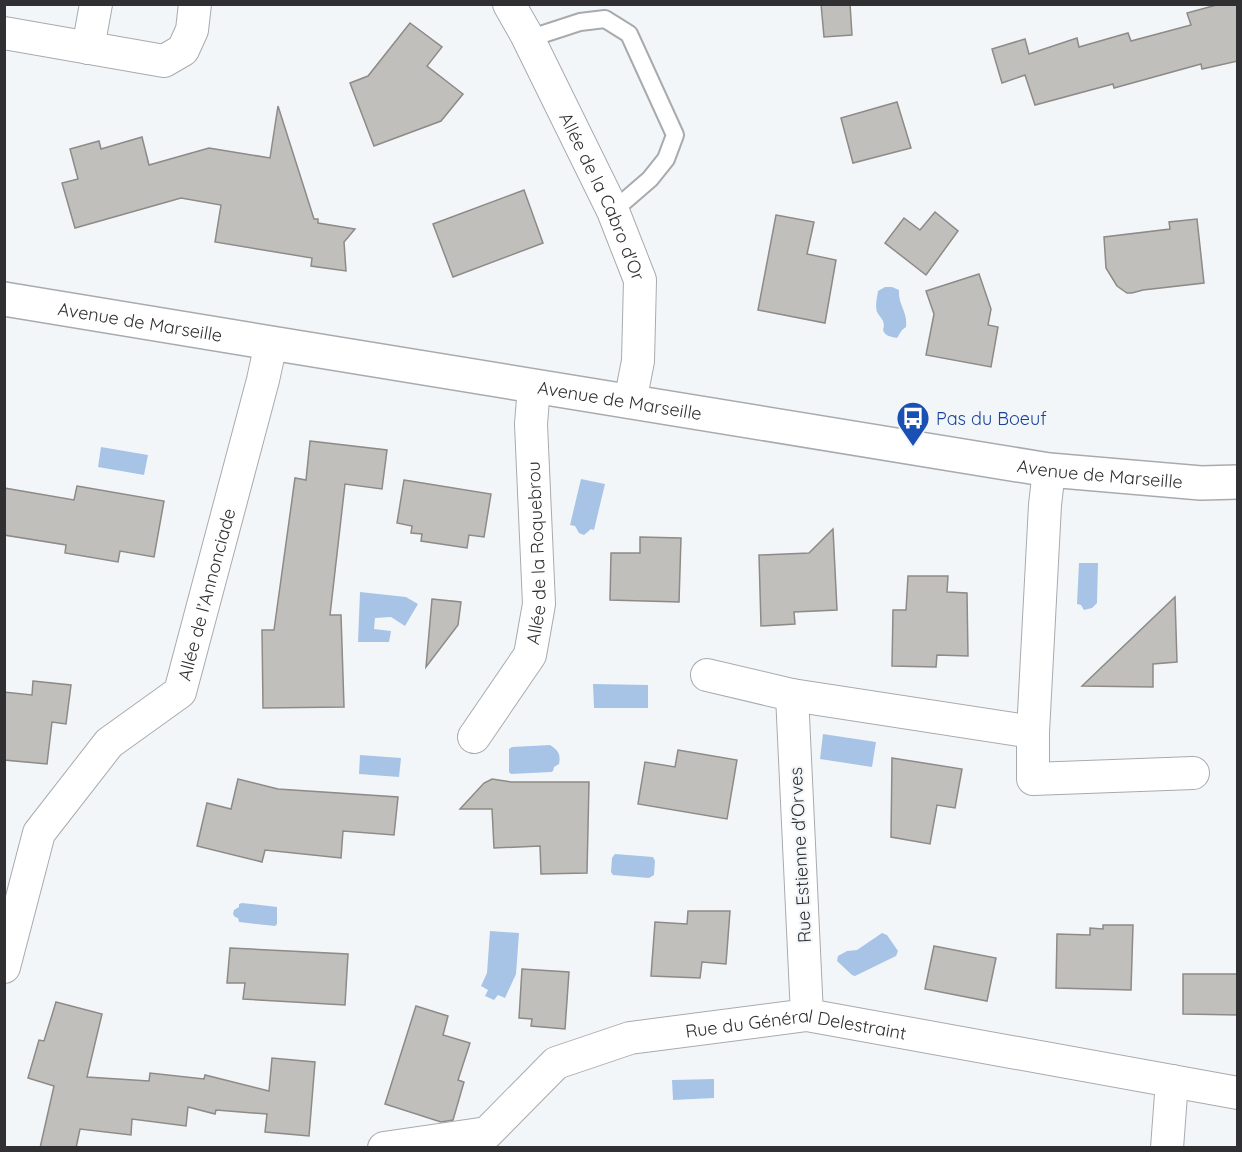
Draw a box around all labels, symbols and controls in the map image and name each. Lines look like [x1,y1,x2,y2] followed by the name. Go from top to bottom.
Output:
[555,108,650,284] street label: Allée de la Cabro d'Or
[56,297,224,346] street label: Avenue de Marseille
[536,375,704,425] street label: Avenue de Marseille
[895,400,931,447] bus stop icon: Pas du Boeuf
[936,407,1047,430] place label: Pas du Boeuf
[1016,454,1184,493] street label: Avenue de Marseille
[521,461,551,646] street label: Allée de la Roquebrou
[172,506,240,683] street label: Allée de l’Annonciade
[784,767,816,943] street label: Rue Estienne d'Orves
[684,1003,908,1044] street label: Rue du Général Delestraint

